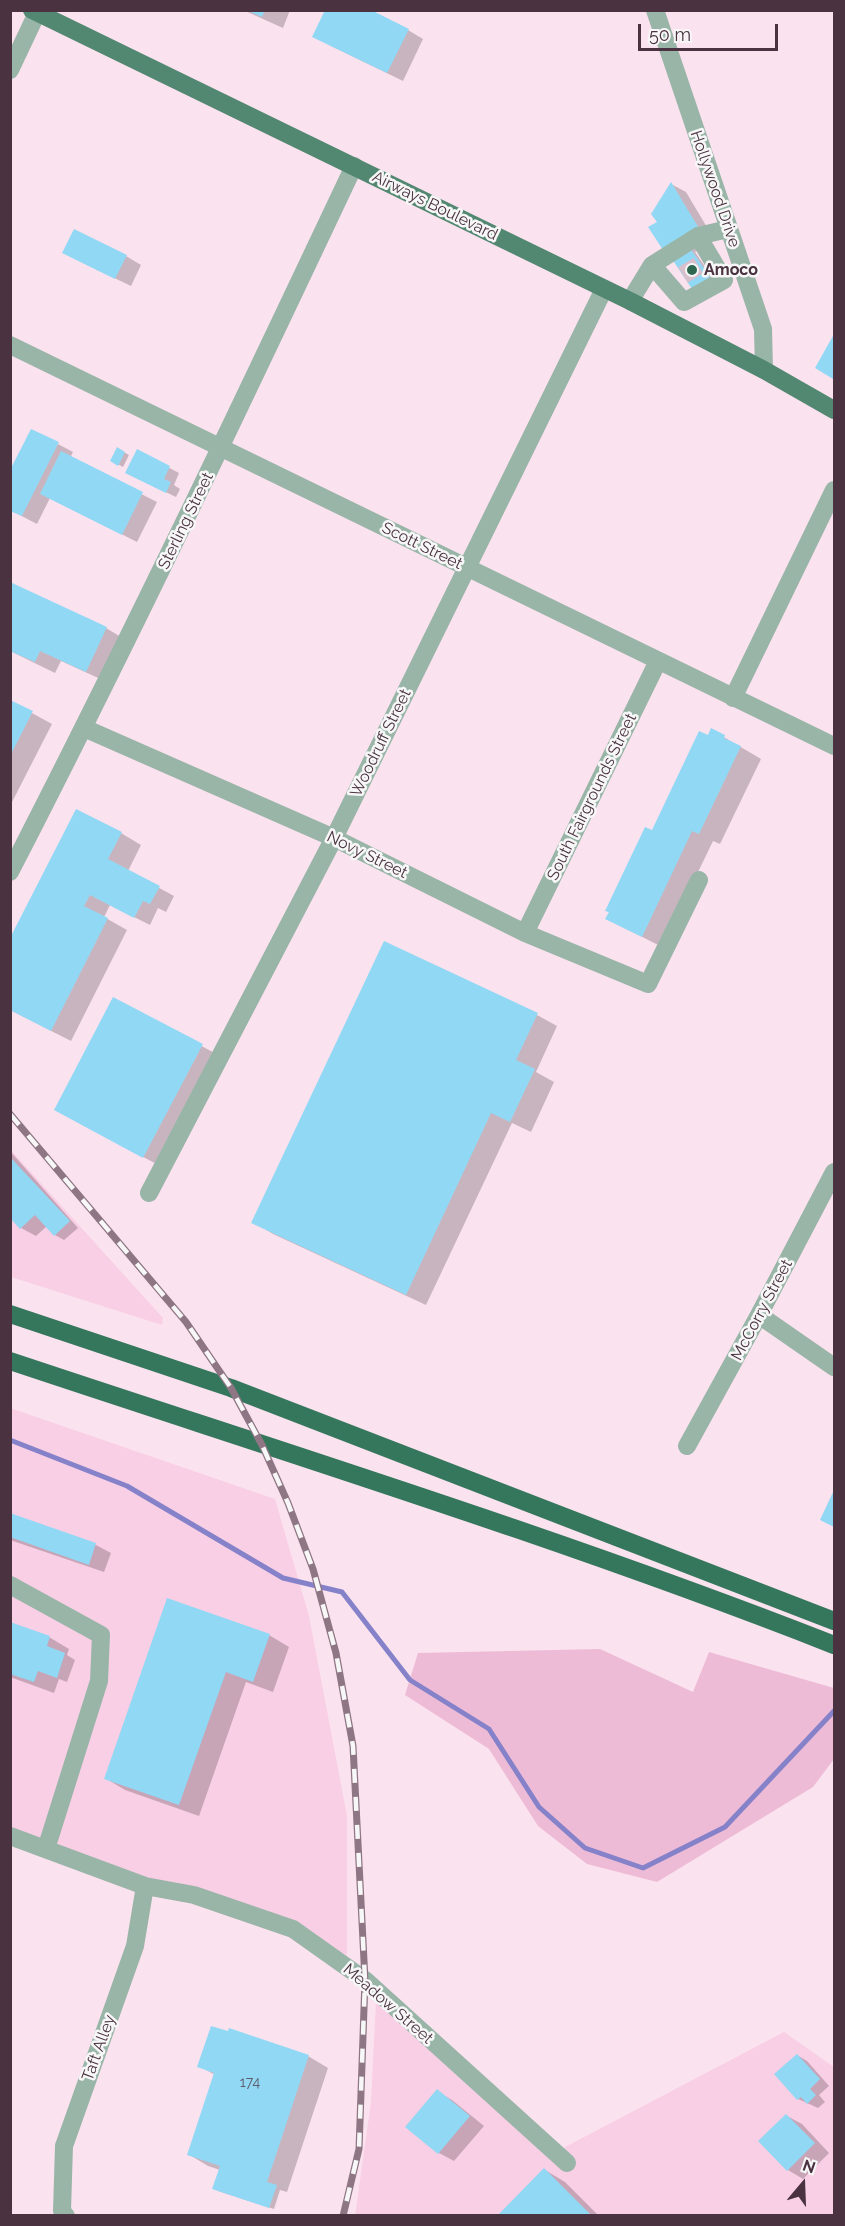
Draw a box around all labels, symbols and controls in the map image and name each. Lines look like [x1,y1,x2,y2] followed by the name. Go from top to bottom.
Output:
[641,12,780,50] scale bar
[649,24,691,45] text: 50 m
[686,128,744,250] street label: Hollywood Drive
[369,167,501,245] street label: Airways Boulevard
[704,260,758,280] place label: Amoco
[685,263,699,277] marker: Amoco
[154,469,218,573] street label: Sterling Street
[379,518,465,574] street label: Scott Street
[347,686,415,800] street label: Woodruff Street
[543,710,641,884] street label: South Fairgrounds Street
[324,827,410,883] street label: Novy Street
[727,1256,797,1364] street label: McCorry Street
[339,1960,437,2048] street label: Meadow Street
[78,2012,120,2084] street label: Taft Alley
[240,2075,260,2091] house number: 174
[773,2154,833,2214] north arrow
[800,2156,818,2177] text: N

